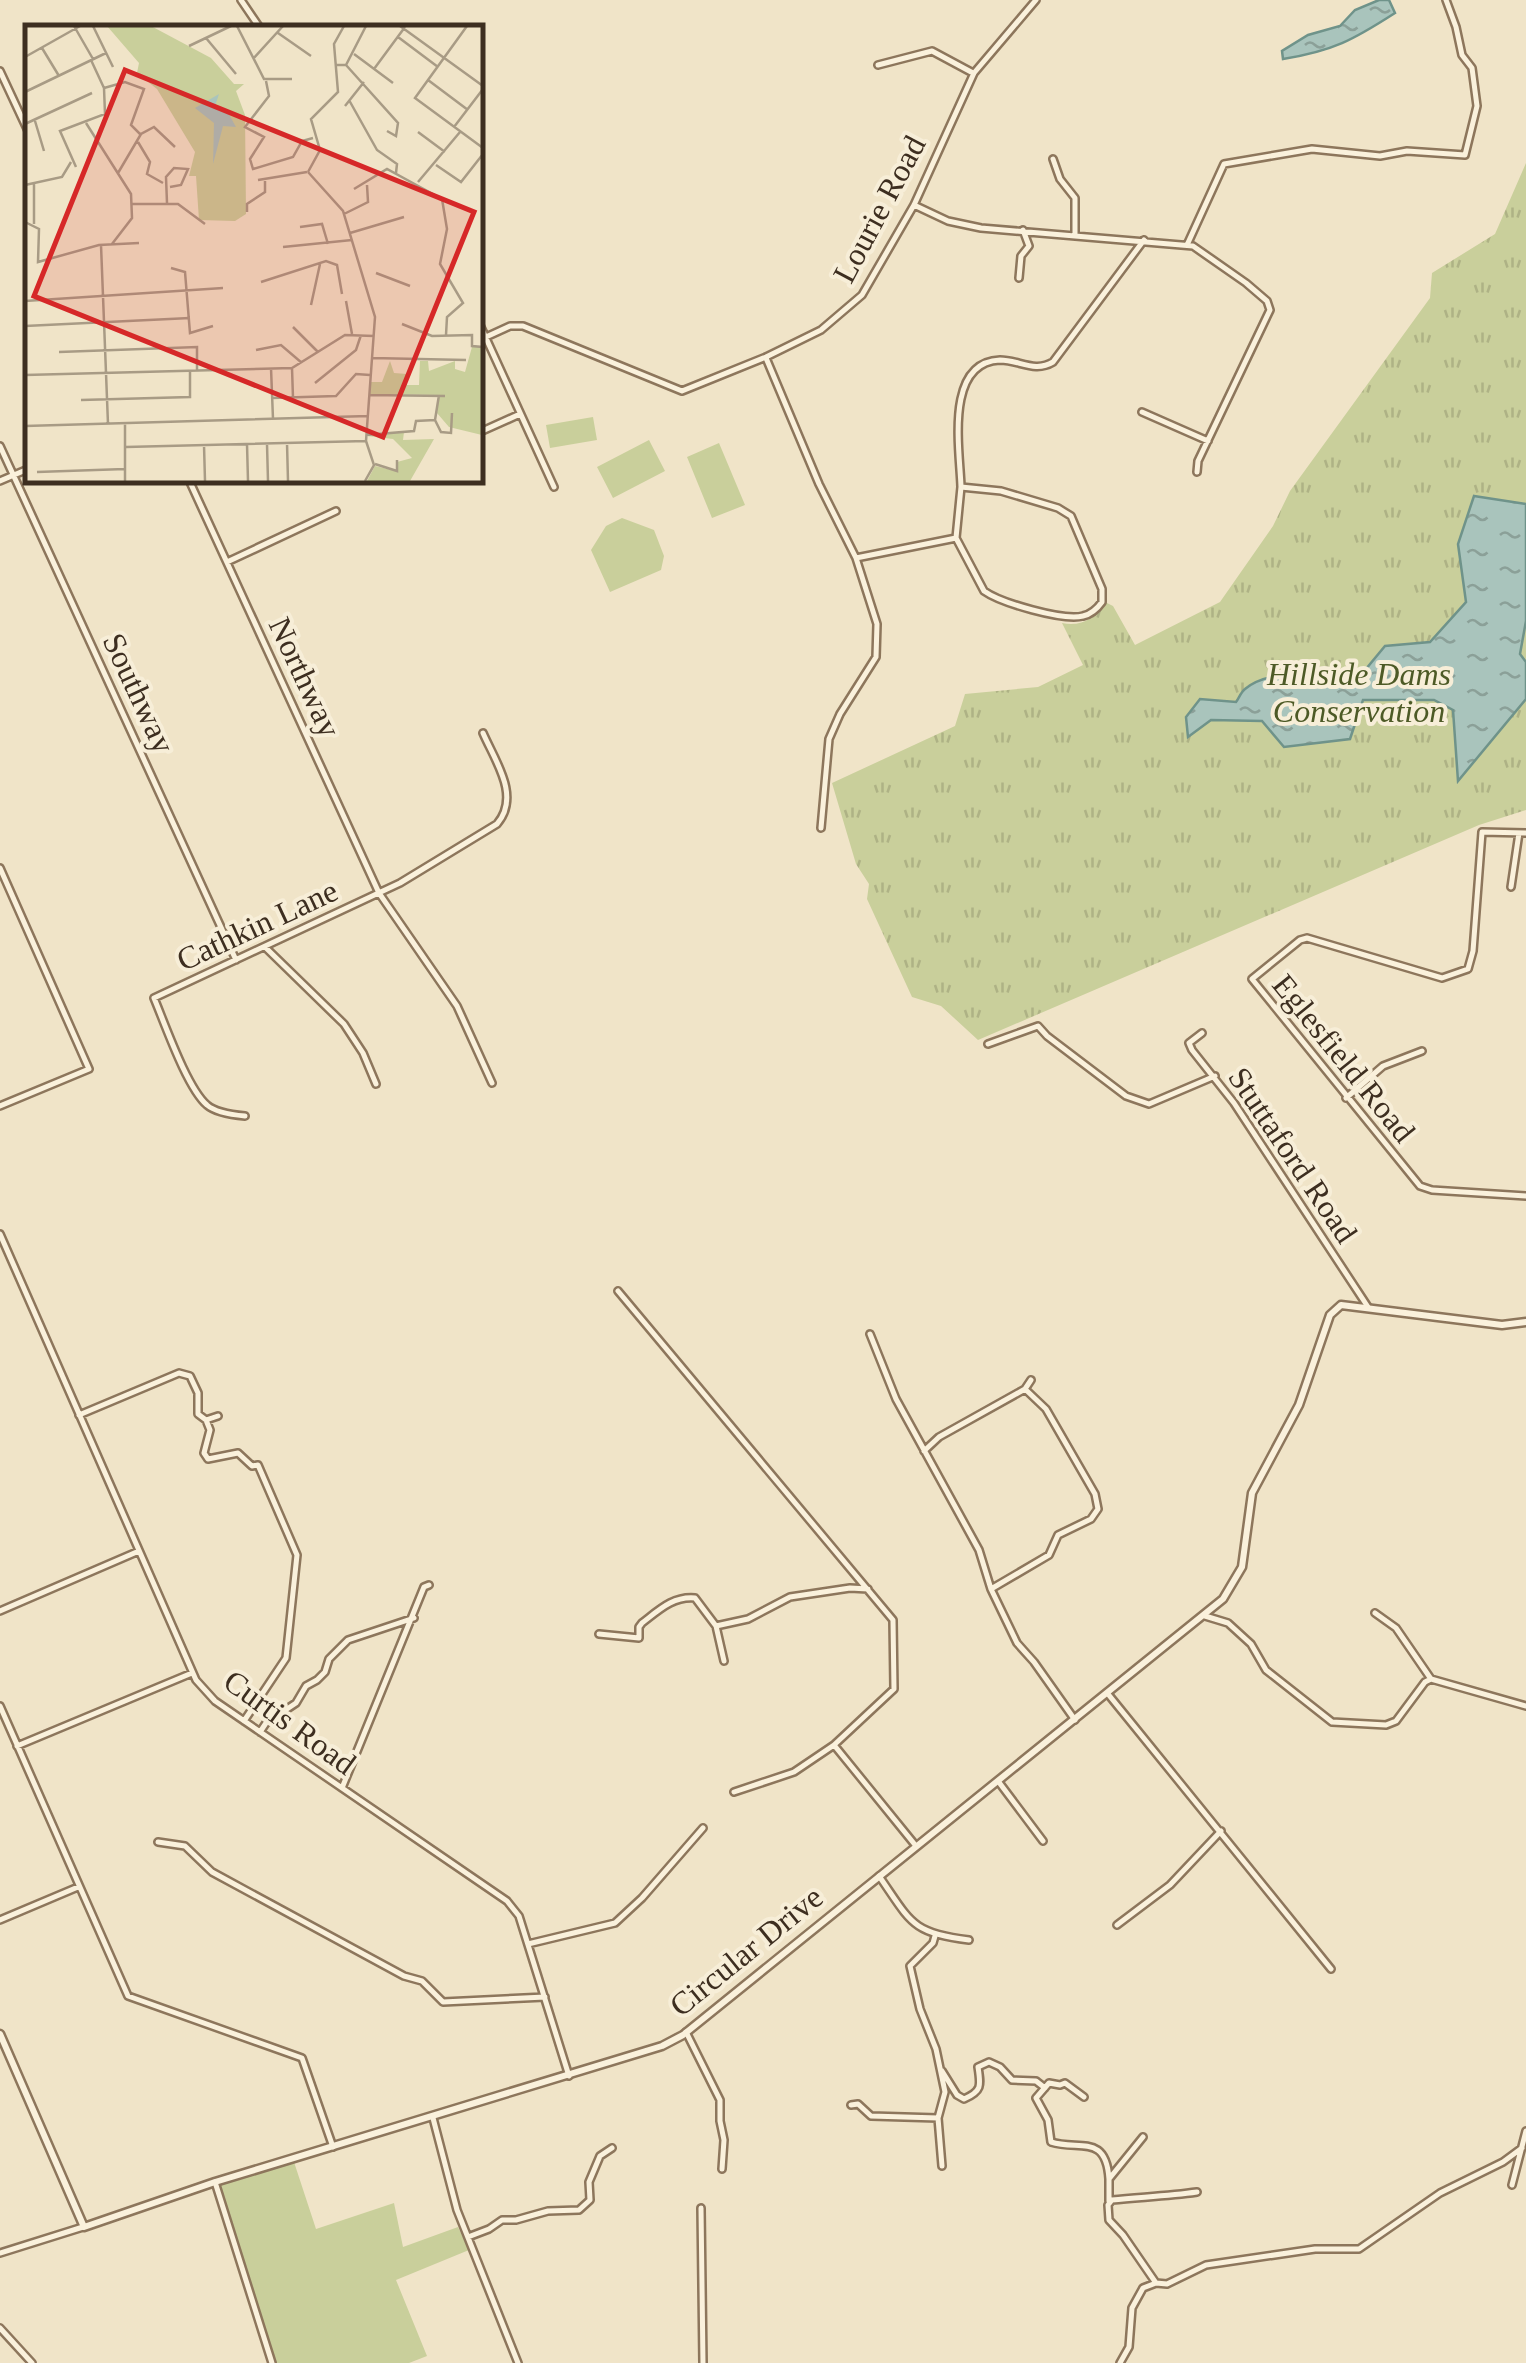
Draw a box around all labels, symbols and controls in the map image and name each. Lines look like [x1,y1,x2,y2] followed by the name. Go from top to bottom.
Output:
[25,25,482,482] inset map
[825,130,933,288] street label: Lourie Road
[262,611,348,743] street label: Northway
[96,627,182,759] street label: Southway
[1266,656,1451,729] park label: Hillside Dams Conservation
[171,872,343,978] street label: Cathkin Lane
[1265,967,1423,1149] street label: Eglesfield Road
[1221,1061,1365,1249] street label: Stuttaford Road
[217,1662,363,1782] street label: Curtis Road
[663,1879,829,2023] street label: Circular Drive

